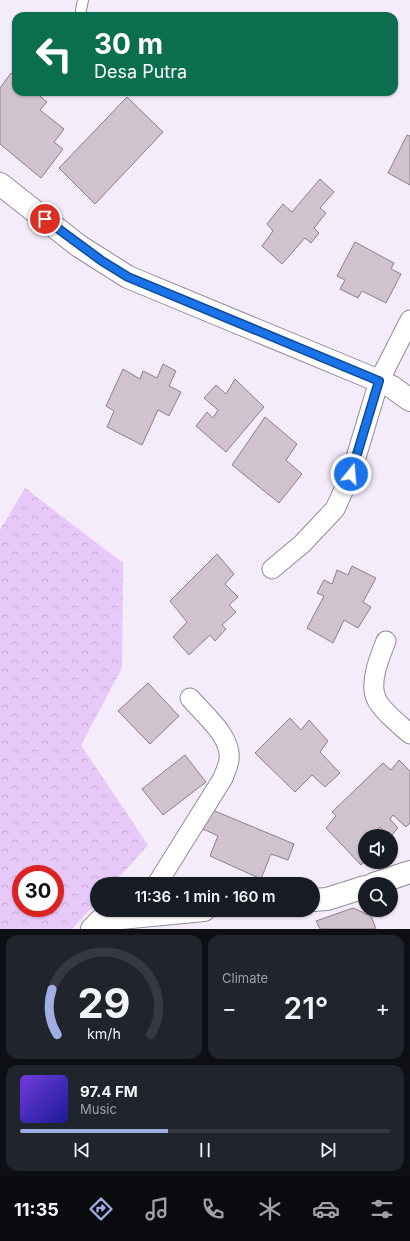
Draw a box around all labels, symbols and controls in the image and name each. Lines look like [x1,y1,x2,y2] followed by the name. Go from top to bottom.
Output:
[94,27,163,61] text: 30 m
[28,28,80,80] icon: left
[94,61,187,82] text: Desa Putra
[28,202,62,236] pin
[34,208,56,230] icon: arrive
[330,453,372,495] position arrow
[358,829,398,917] map controls
[358,829,398,869] button: sound
[12,865,64,917] speed limit sign: 30
[358,877,398,917] button: search
[134,887,276,906] text: 11:36 · 1 min · 160 m
[222,970,268,986] text: Climate
[77,978,131,1028] text: 29
[283,990,329,1026] text: 21°
[222,995,237,1021] text: −
[375,995,390,1021] text: +
[87,1025,121,1042] text: km/h
[80,1082,138,1101] text: 97.4 FM
[80,1101,117,1117] text: Music
[71,1139,93,1161] icon: previous
[194,1139,216,1161] icon: pause
[317,1139,339,1161] icon: next
[87,1195,115,1223] icon: directions
[143,1195,171,1223] icon: music
[199,1195,227,1223] icon: phone
[256,1195,284,1223] icon: climate
[312,1195,340,1223] icon: car
[368,1195,396,1223] icon: filters
[14,1199,59,1220] text: 11:35

